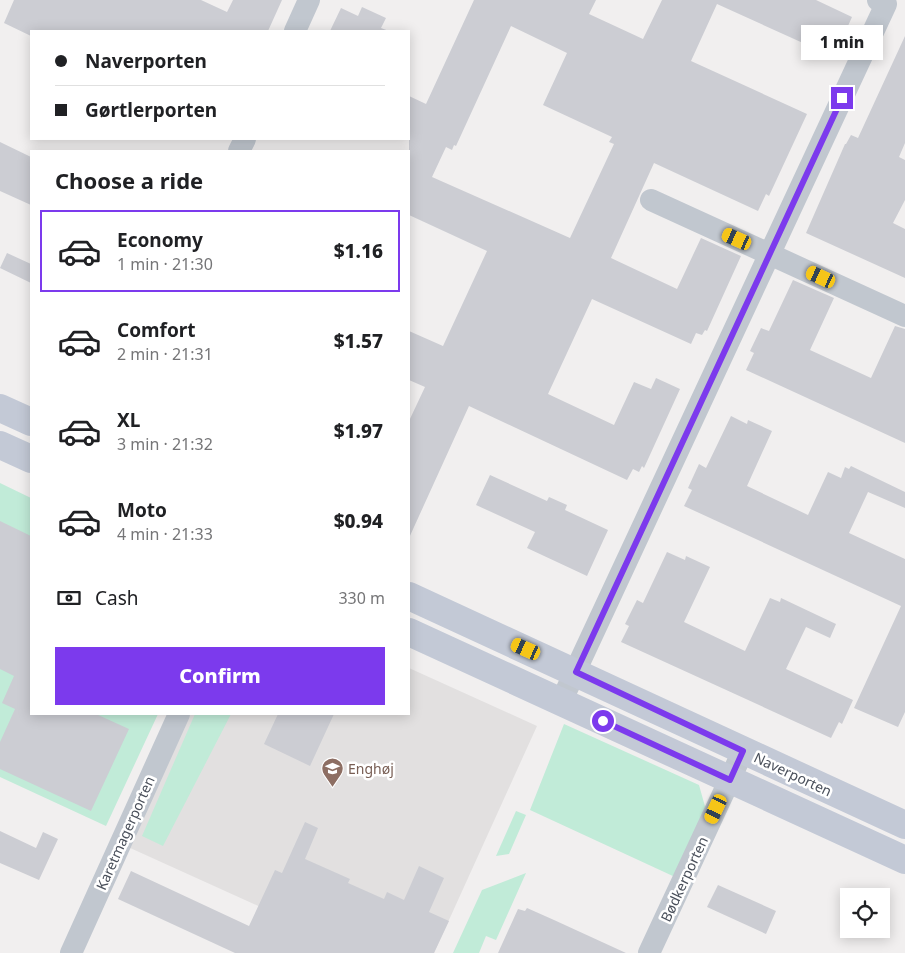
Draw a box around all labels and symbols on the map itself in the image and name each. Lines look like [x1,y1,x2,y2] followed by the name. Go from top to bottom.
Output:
[801,26,883,61] callout: 1 min
[831,87,853,109] route end
[720,226,753,252] car
[804,264,837,290] car
[509,636,542,662] car
[592,710,614,732] route start
[751,748,835,800] street label: Naverporten
[320,756,344,787] school or university icon: Enghøj
[348,759,394,778] place label: Enghøj
[91,773,159,893] street label: Karetmagerporten
[702,792,729,826] car
[656,833,712,925] street label: Bødkerporten

